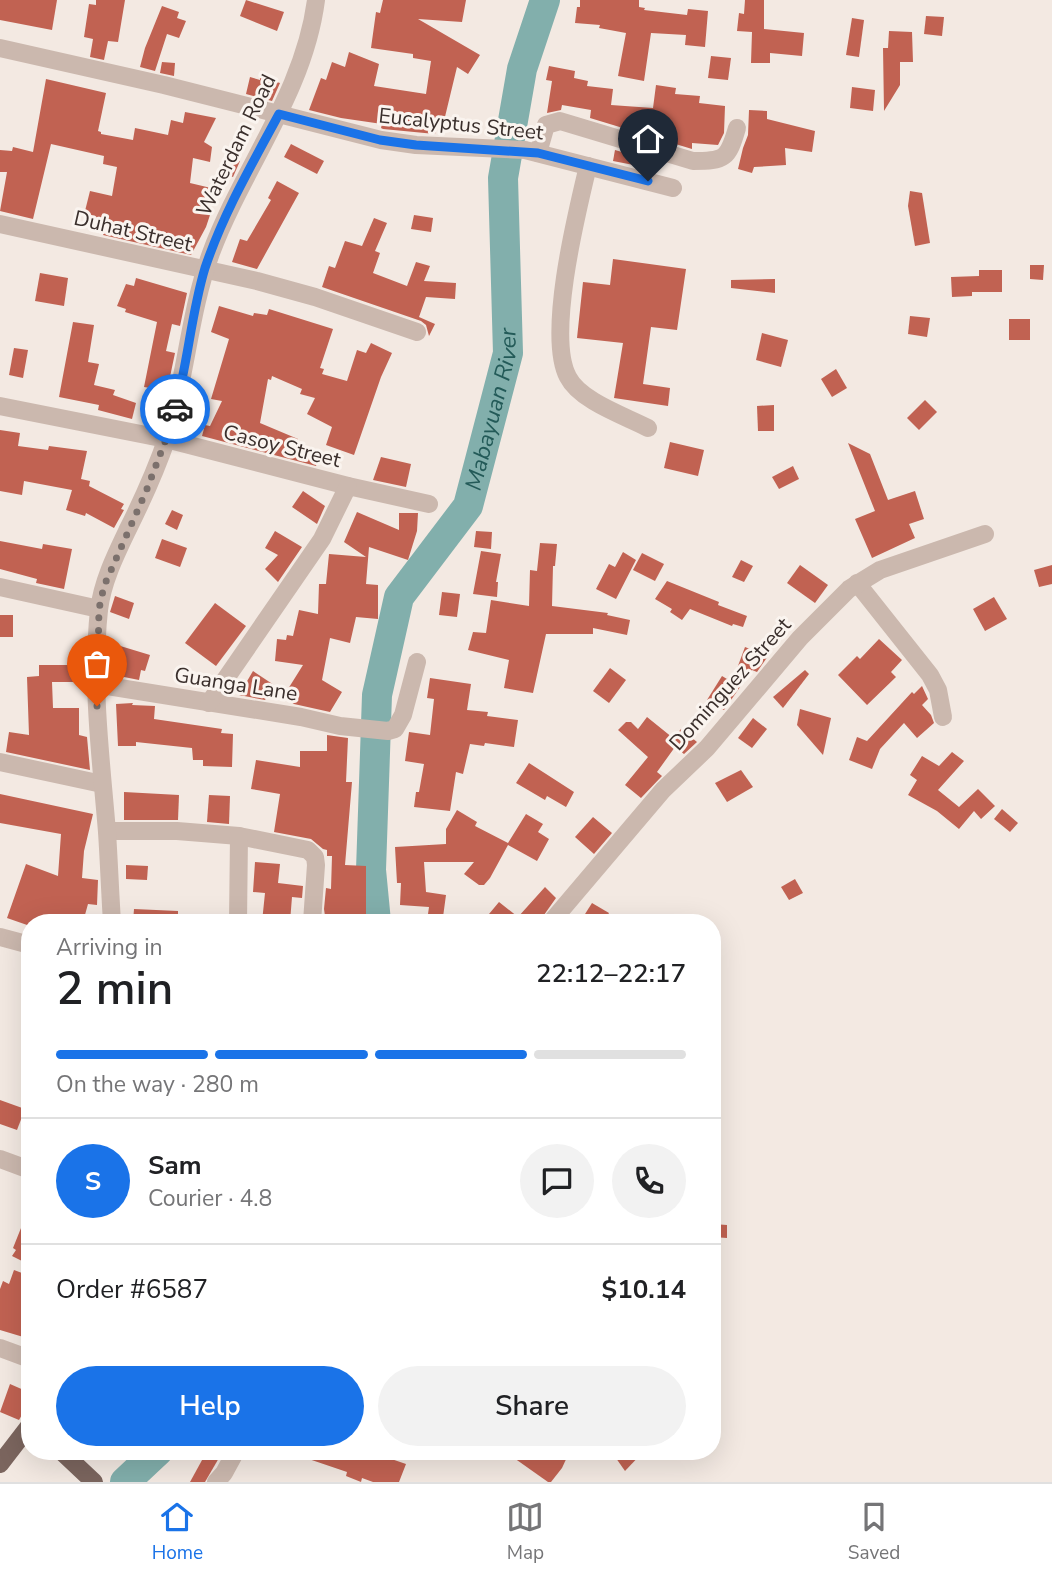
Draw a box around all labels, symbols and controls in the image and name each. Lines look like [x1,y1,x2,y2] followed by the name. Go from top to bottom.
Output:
[190,69,282,221] street label: Waterdam Road
[377,101,545,147] street label: Eucalyptus Street
[618,109,678,181] pin
[629,120,667,158] icon: home
[71,204,195,258] street label: Duhat Street
[458,327,525,494] water label: Mabayuan River
[140,374,210,444] courier
[156,390,194,428] icon: car
[220,418,344,474] street label: Casoy Street
[663,611,798,756] street label: Dominguez Street
[67,634,127,706] pin
[78,645,116,683] icon: bag
[172,660,300,708] street label: Guanga Lane
[56,932,163,963] text: Arriving in
[536,956,686,991] text: 22:12–22:17
[56,957,173,1020] text: 2 min
[56,1069,259,1100] text: On the way · 280 m
[520,1144,594,1218] button: chat
[612,1144,686,1218] button: phone
[148,1148,201,1183] text: Sam
[85,1164,101,1199] text: S
[148,1183,272,1214] text: Courier · 4.8
[56,1272,208,1307] text: Order #6587
[602,1272,686,1307] text: $10.14
[56,1366,364,1446] button: Help
[378,1366,686,1446] button: Share
[152,1498,203,1566] tab: Home
[506,1498,544,1566] tab: Map
[848,1498,900,1566] tab: Saved

